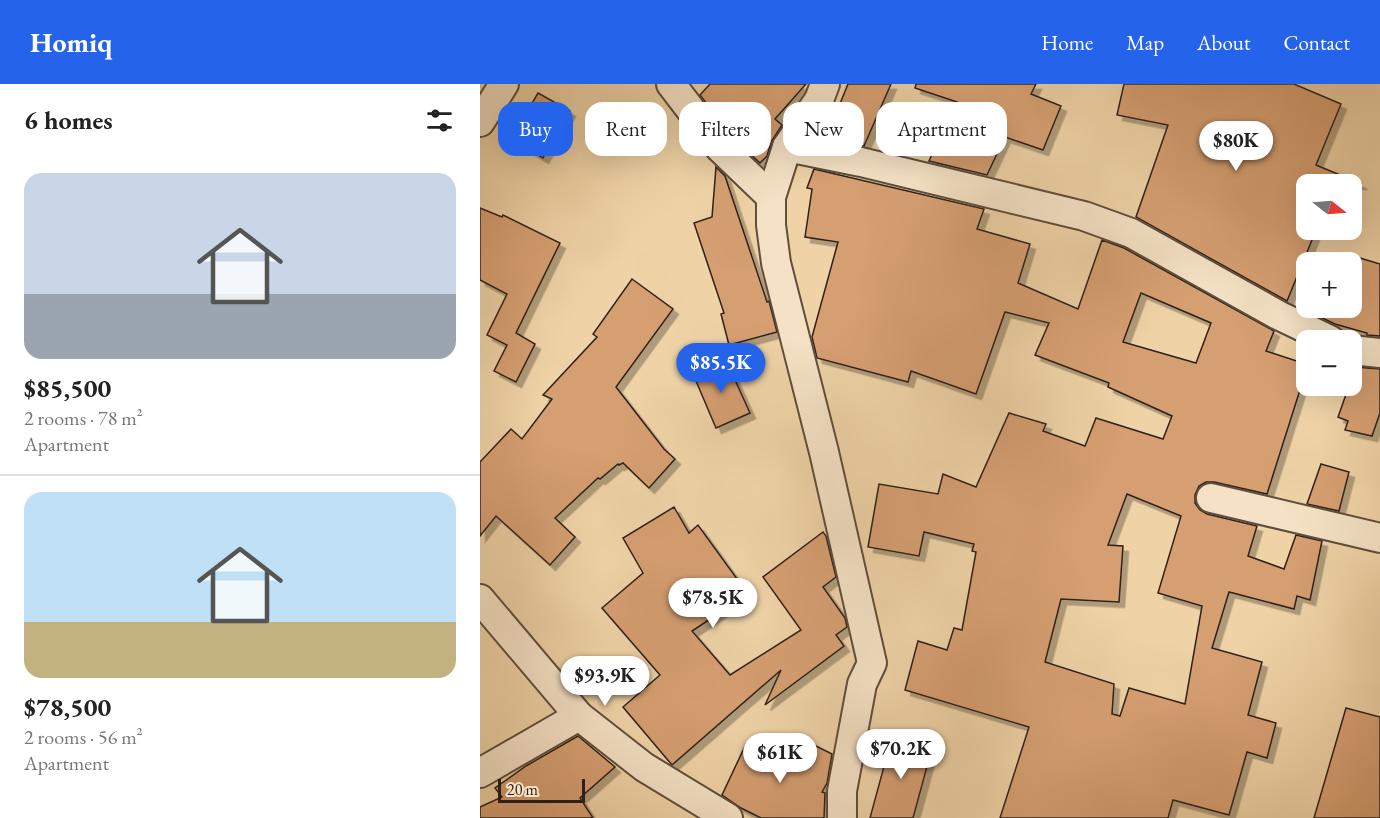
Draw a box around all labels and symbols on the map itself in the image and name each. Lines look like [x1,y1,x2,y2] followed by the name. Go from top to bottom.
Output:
[1200,121,1272,172] pin: $80K
[1296,174,1362,240] north arrow
[672,343,770,394] pin: $85.5K
[664,578,762,629] pin: $78.5K
[556,656,654,707] pin: $93.9K
[852,729,950,780] pin: $70.2K
[744,733,816,784] pin: $61K
[498,776,585,804] scale bar

